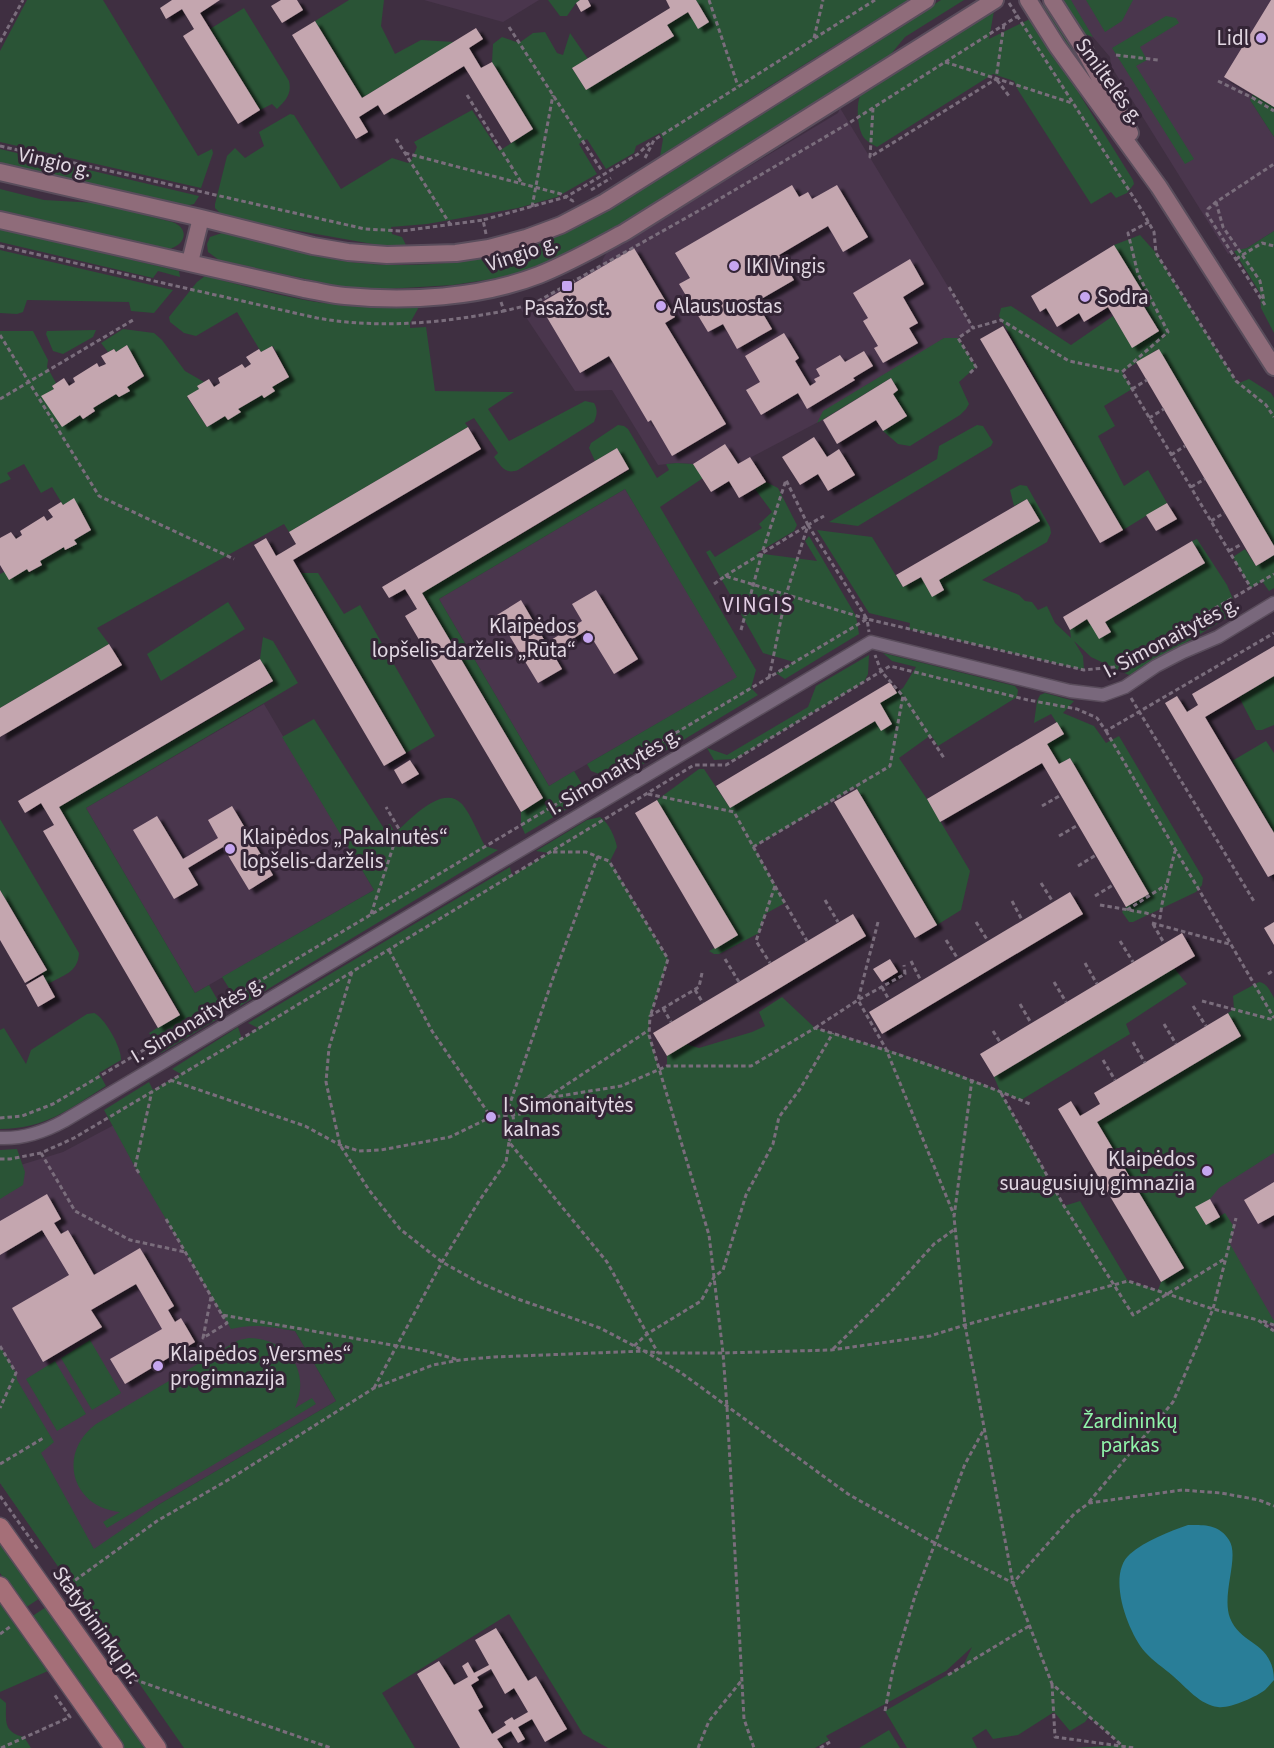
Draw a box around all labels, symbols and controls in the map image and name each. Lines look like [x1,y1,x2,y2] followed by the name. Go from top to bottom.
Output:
[1217,23,1249,53] place label: Lidl
[1068,31,1152,131] street label: Smiltelės g.
[1254,31,1268,45] marker: Lidl
[15,139,95,185] street label: Vingio g.
[482,227,562,279] street label: Vingio g.
[746,251,826,281] place label: IKI Vingis
[727,259,741,273] marker: IKI Vingis
[560,279,574,293] marker: Pasažo st.
[1097,282,1149,312] place label: Sodra
[1078,290,1092,304] marker: Sodra
[673,291,782,321] place label: Alaus uostas
[524,293,610,323] place label: Pasažo st.
[654,299,668,313] marker: Alaus uostas
[1098,588,1244,686] street label: I. Simonaitytės g.
[722,589,794,621] district label: VINGIS
[372,611,576,665] place label: Klaipėdos lopšelis-darželis „Rūta“
[581,631,595,645] marker: Klaipėdos lopšelis-darželis „Rūta“
[542,719,686,823] street label: I. Simonaitytės g.
[242,822,448,876] place label: Klaipėdos „Pakalnutės“ lopšelis-darželis
[223,842,237,856] marker: Klaipėdos „Pakalnutės“ lopšelis-darželis
[125,967,269,1071] street label: I. Simonaitytės g.
[503,1090,633,1144] place label: I. Simonaitytės kalnas
[484,1110,498,1124] marker: I. Simonaitytės kalnas
[999,1144,1195,1198] place label: Klaipėdos suaugusiųjų gimnazija
[1200,1164,1214,1178] marker: Klaipėdos suaugusiųjų gimnazija
[170,1339,351,1393] place label: Klaipėdos „Versmės“ progimnazija
[151,1359,165,1373] marker: Klaipėdos „Versmės“ progimnazija
[1082,1406,1178,1460] park label: Žardininkų parkas
[45,1560,149,1690] street label: Statybininkų pr.

